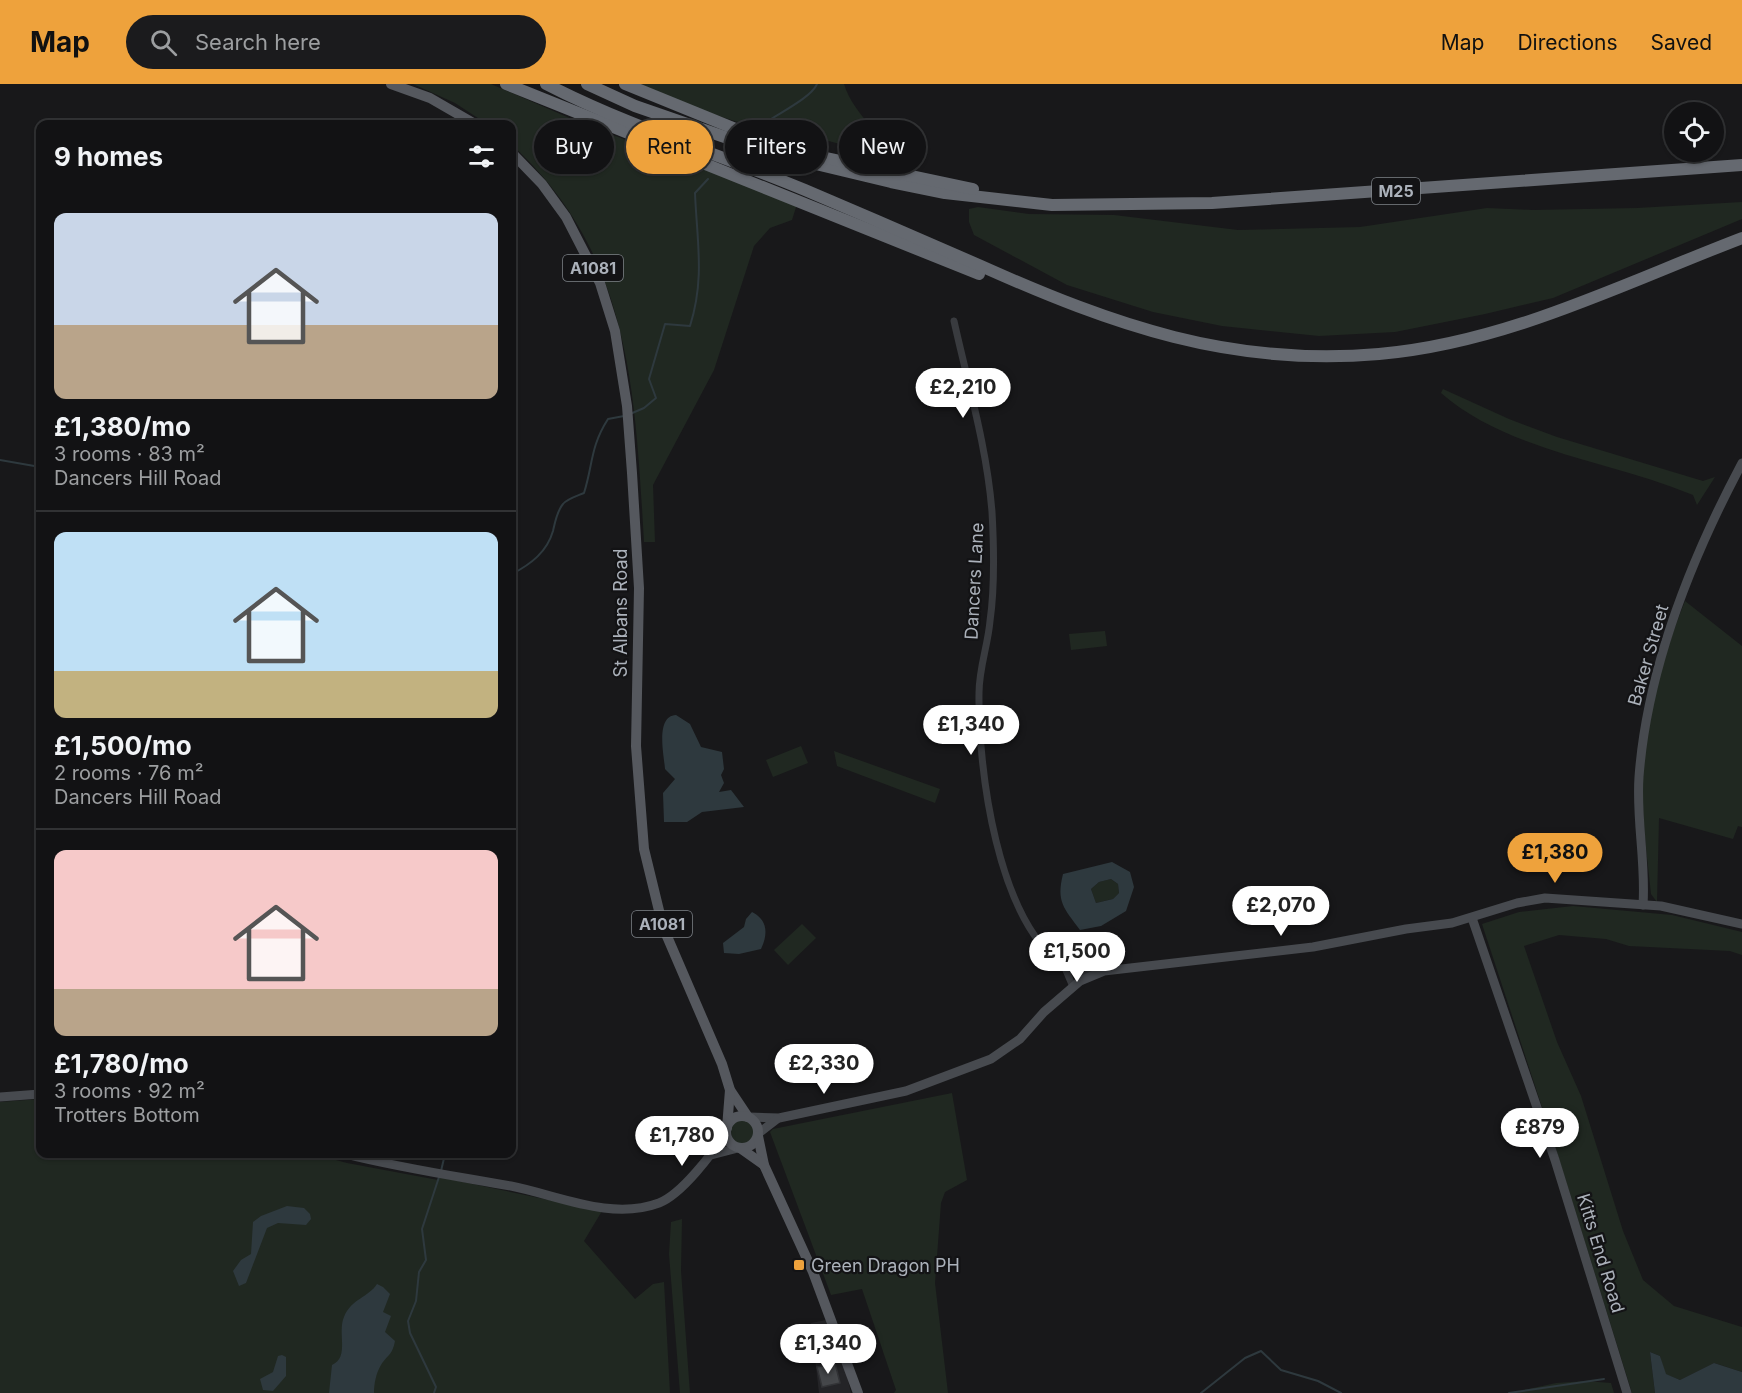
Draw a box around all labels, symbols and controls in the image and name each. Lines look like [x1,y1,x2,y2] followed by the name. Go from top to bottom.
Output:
[126,15,546,69] search box
[30,25,90,59] text: Map
[147,26,180,59] icon: search
[195,29,321,55] text: Search here
[1441,30,1484,55] text: Map
[1517,30,1618,55] text: Directions
[1651,30,1712,55] text: Saved
[1664,102,1724,162] map controls
[1664,102,1724,162] button: locate
[534,120,614,174] chip: Buy
[626,120,713,174] chip: Rent
[725,120,827,174] chip: Filters
[839,120,926,174] chip: New
[465,140,498,173] icon: filters
[54,141,163,172] text: 9 homes
[1372,178,1420,204] road number: M25
[222,252,330,360] icon: home
[563,255,623,281] road number: A1081
[914,368,1012,419] pin: £2,210
[930,375,996,399] text: £2,210
[54,411,191,442] text: £1,380/mo
[54,442,205,466] text: 3 rooms · 83 m²
[54,466,222,490] text: Dancers Hill Road
[960,522,988,640] street label: Dancers Lane
[610,548,631,678] street label: St Albans Road
[222,571,330,679] icon: home
[1624,602,1673,708] street label: Baker Street
[922,705,1020,756] pin: £1,340
[937,712,1005,736] text: £1,340
[54,730,192,761] text: £1,500/mo
[54,761,203,785] text: 2 rooms · 76 m²
[54,785,222,809] text: Dancers Hill Road
[1506,833,1604,884] pin: £1,380
[1521,840,1589,864] text: £1,380
[1232,886,1330,937] pin: £2,070
[222,889,330,997] icon: home
[1246,893,1316,917] text: £2,070
[632,911,692,937] road number: A1081
[1028,932,1126,983] pin: £1,500
[1043,939,1111,963] text: £1,500
[775,1044,873,1095] pin: £2,330
[54,1048,189,1079] text: £1,780/mo
[789,1051,859,1075] text: £2,330
[54,1079,205,1103] text: 3 rooms · 92 m²
[54,1103,200,1127] text: Trotters Bottom
[1504,1108,1576,1159] pin: £879
[1515,1115,1565,1139] text: £879
[633,1116,731,1167] pin: £1,780
[649,1123,715,1147] text: £1,780
[1573,1191,1629,1315] street label: Kitts End Road
[811,1255,960,1276] place label: Green Dragon PH
[792,1258,806,1272] marker: Green Dragon PH
[779,1324,877,1375] pin: £1,340
[794,1331,862,1355] text: £1,340

